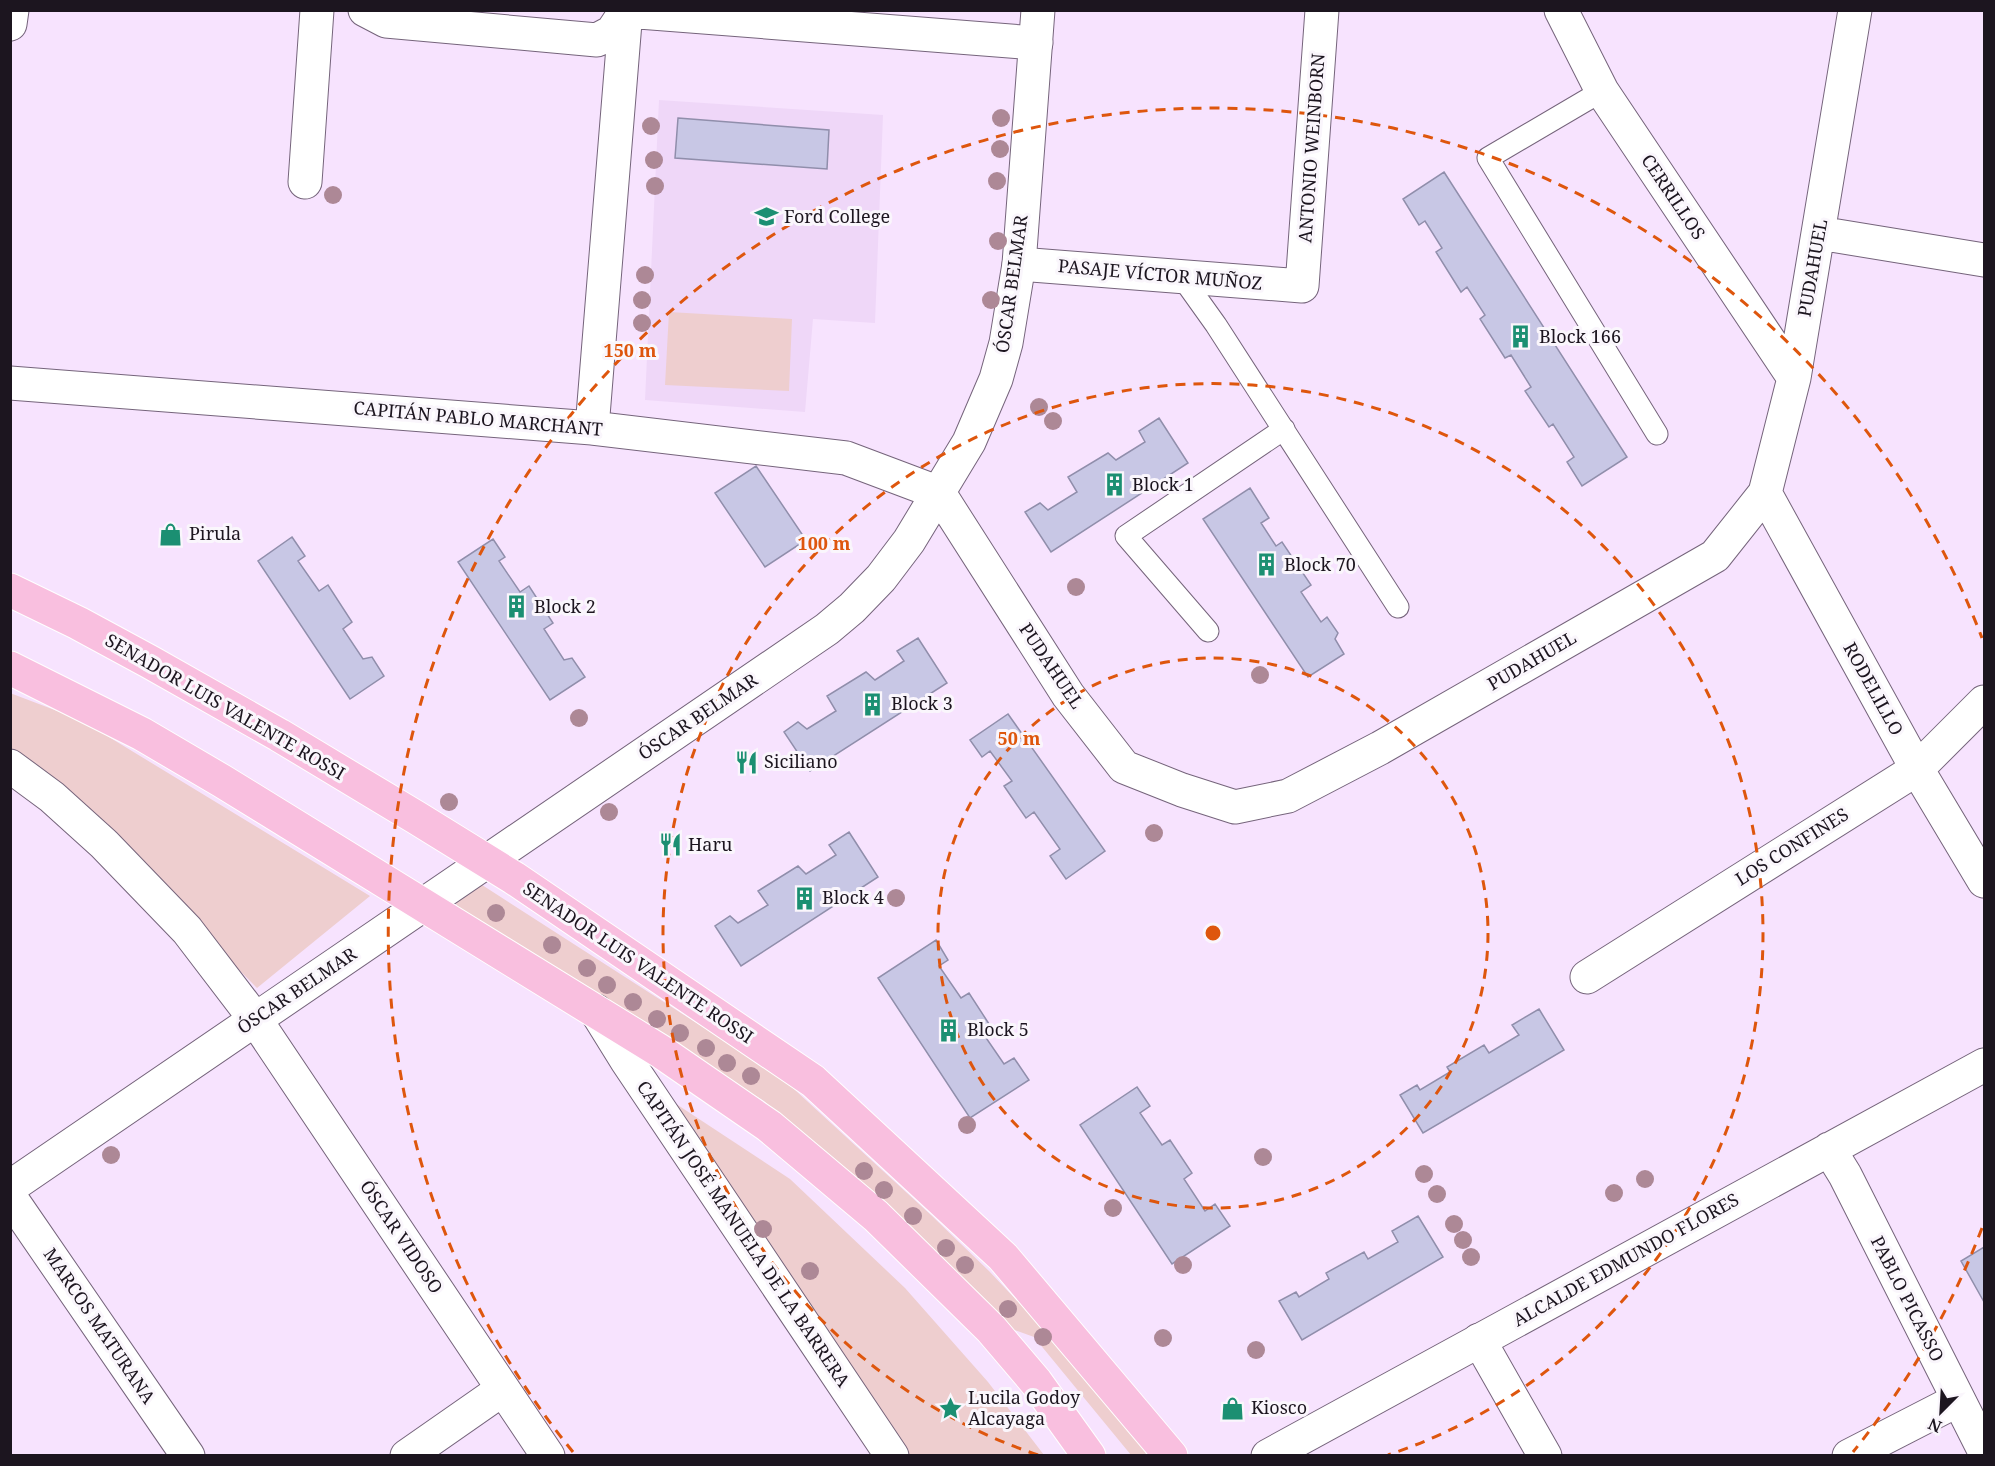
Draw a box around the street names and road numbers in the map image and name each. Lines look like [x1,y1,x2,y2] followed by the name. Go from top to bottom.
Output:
[1292,52,1330,243] street label: ANTONIO WEINBORN
[1636,149,1711,244] street label: CERRILLOS
[989,213,1033,354] street label: ÓSCAR BELMAR
[1792,217,1832,319] street label: PUDAHUEL
[1057,253,1263,295] street label: PASAJE VÍCTOR MUÑOZ
[353,395,604,441] street label: CAPITÁN PABLO MARCHANT
[1014,618,1089,713] street label: PUDAHUEL
[1483,625,1580,695] street label: PUDAHUEL
[101,627,350,785] street label: SENADOR LUIS VALENTE ROSSI
[1838,638,1909,739] street label: RODELILLO
[633,667,762,765] street label: ÓSCAR BELMAR
[1730,802,1853,891] street label: LOS CONFINES
[519,876,758,1048] street label: SENADOR LUIS VALENTE ROSSI
[232,941,361,1039] street label: ÓSCAR BELMAR
[632,1076,856,1392] street label: CAPITÁN JOSÉ MANUELA DE LA BARRERA
[355,1175,449,1298] street label: ÓSCAR VIDOSO
[1508,1187,1743,1331] street label: ALCALDE EDMUNDO FLORES
[1866,1232,1950,1365] street label: PABLO PICASSO
[39,1243,161,1408] street label: MARCOS MATURANA

